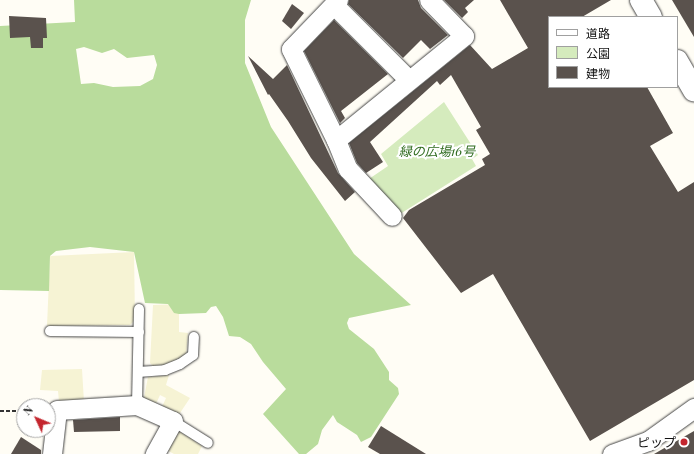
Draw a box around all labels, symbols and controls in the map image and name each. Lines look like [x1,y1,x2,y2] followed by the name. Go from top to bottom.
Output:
[548,16,678,88] legend
[586,25,610,41] text: 道路
[586,45,610,61] text: 公園
[586,65,610,81] text: 建物
[399,143,475,159] park label: 緑の広場16号
[16,398,56,438] north arrow
[20,402,36,418] text: N
[637,434,676,450] place label: ピップ
[679,437,689,447] marker: ピップ

